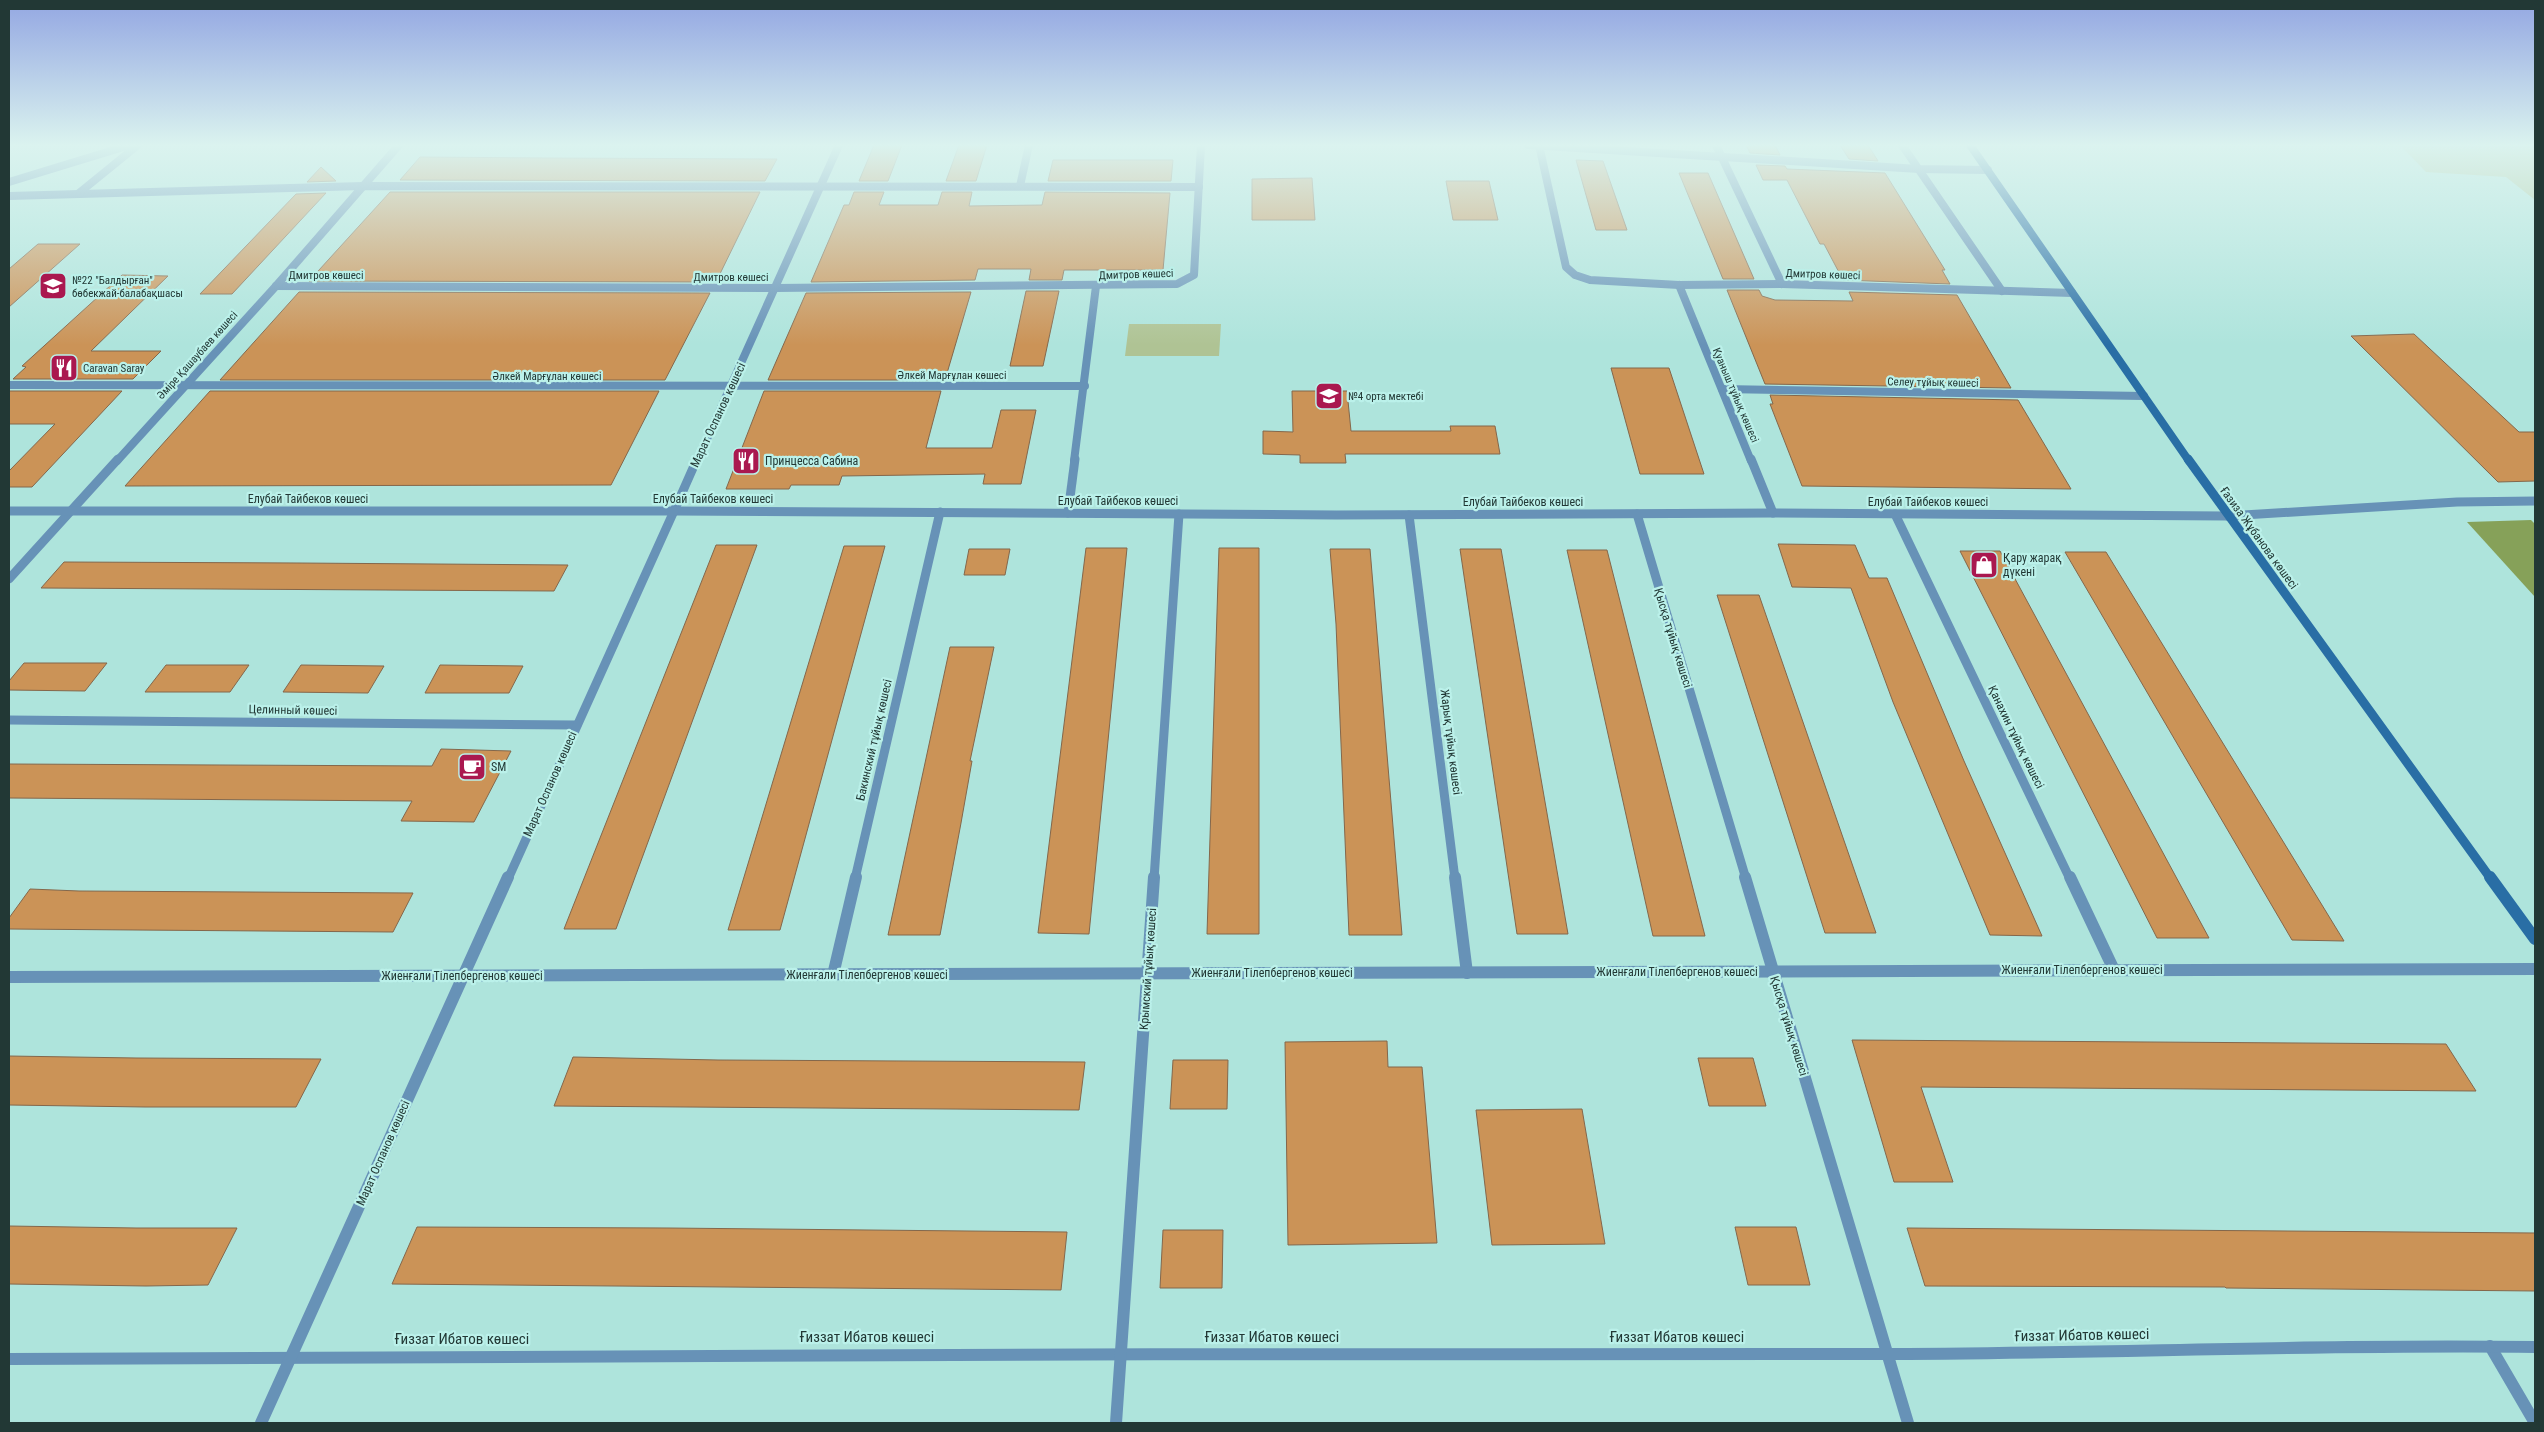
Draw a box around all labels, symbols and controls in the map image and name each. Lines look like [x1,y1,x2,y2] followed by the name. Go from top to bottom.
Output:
[1098,267,1174,282] street label: Дмитров көшесі
[1785,267,1861,282] street label: Дмитров көшесі
[289,269,363,282] street label: Дмитров көшесі
[38,271,68,301] school or university icon: №22 "Балдырған" бөбекжай-балабақшасы
[694,271,768,284] street label: Дмитров көшесі
[72,274,183,300] place label: №22 "Балдырған" бөбекжай-балабақшасы
[154,309,240,402] street label: Әміре Қашаубаев көшесі
[1710,346,1761,445] street label: Қуаныш тұйық көшесі
[49,353,79,383] restaurant icon: Caravan Saray
[688,360,748,470] street label: Марат Оспанов көшесі
[83,362,145,375] place label: Caravan Saray
[898,369,1006,382] street label: Әлкей Марғұлан көшесі
[493,370,601,383] street label: Әлкей Марғұлан көшесі
[1887,375,1979,390] street label: Селеу тұйық көшесі
[1314,381,1344,411] school or university icon: №4 орта мектебі
[1348,390,1423,403] place label: №4 орта мектебі
[731,446,761,476] restaurant icon: Принцесса Сабина
[765,454,859,468] place label: Принцесса Сабина
[2217,484,2301,592] street label: Ғазиза Жұбанова көшесі
[248,492,368,506] street label: Елубай Тайбеков көшесі
[653,492,773,506] street label: Елубай Тайбеков көшесі
[1058,494,1178,508] street label: Елубай Тайбеков көшесі
[1463,495,1583,509] street label: Елубай Тайбеков көшесі
[1868,495,1988,509] street label: Елубай Тайбеков көшесі
[1969,550,1999,580] shop icon: Қару жарақ дүкені
[2003,551,2061,579] place label: Қару жарақ дүкені
[1651,586,1695,690] street label: Қысқа тұйық көшесі
[853,678,895,802] street label: Бакинский тұйық көшесі
[1985,683,2047,791] street label: Қанахин тұйық көшесі
[1438,688,1464,796] street label: Жарық тұйық көшесі
[248,702,338,718] street label: Целинный көшесі
[520,729,580,839] street label: Марат Оспанов көшесі
[457,752,487,782] cafe icon: SM
[491,760,506,774] place label: SM
[1137,907,1159,1031] street label: Крымский тұйық көшесі
[2001,963,2163,977] street label: Жиенғали Тілепбергенов көшесі
[1596,965,1758,979] street label: Жиенғали Тілепбергенов көшесі
[1191,966,1353,980] street label: Жиенғали Тілепбергенов көшесі
[786,968,948,982] street label: Жиенғали Тілепбергенов көшесі
[381,969,543,983] street label: Жиенғали Тілепбергенов көшесі
[1767,974,1811,1078] street label: Қысқа тұйық көшесі
[353,1098,413,1208] street label: Марат Оспанов көшесі
[2015,1325,2149,1345] street label: Ғиззат Ибатов көшесі
[800,1328,934,1346] street label: Ғиззат Ибатов көшесі
[1205,1328,1339,1346] street label: Ғиззат Ибатов көшесі
[1610,1328,1744,1346] street label: Ғиззат Ибатов көшесі
[395,1330,529,1348] street label: Ғиззат Ибатов көшесі

